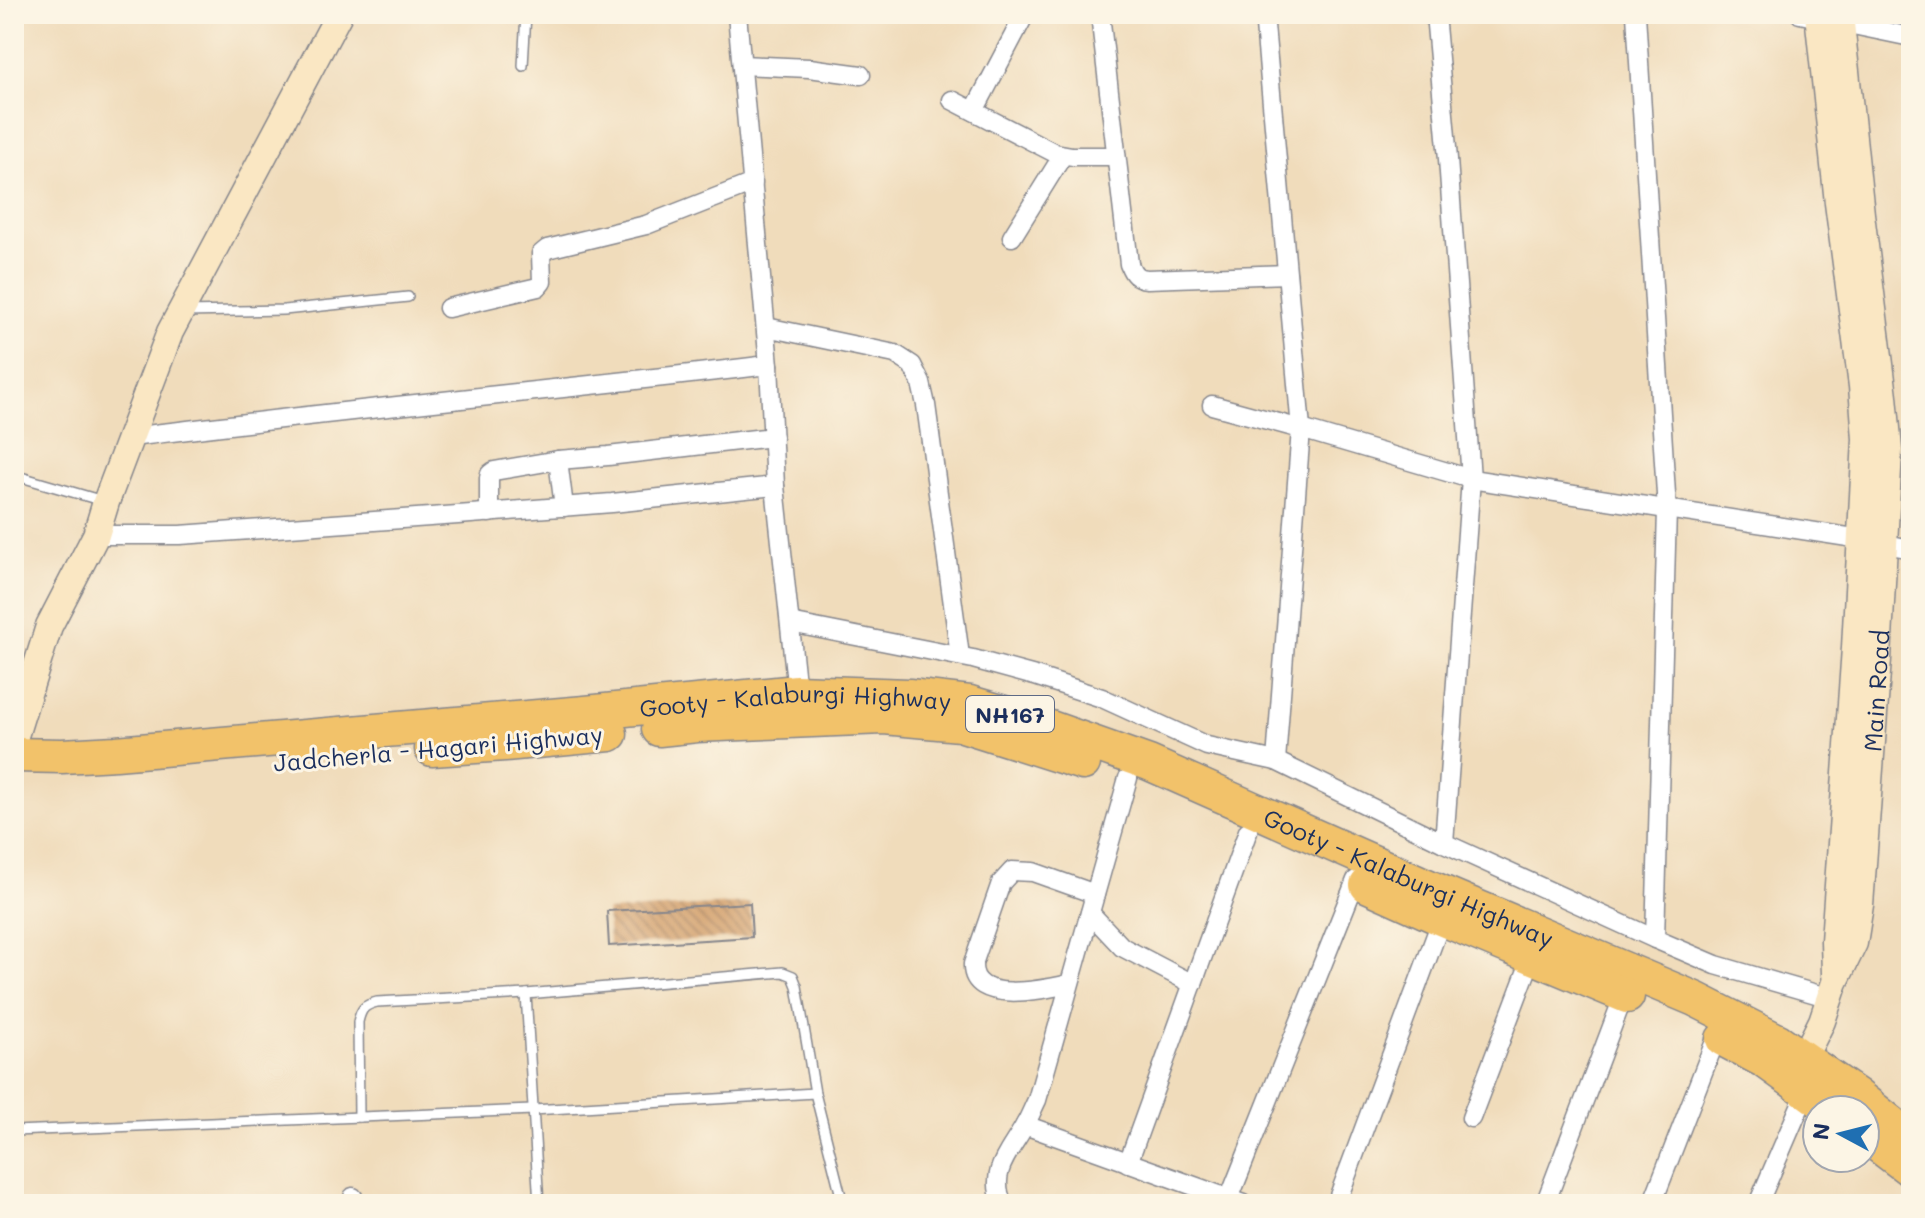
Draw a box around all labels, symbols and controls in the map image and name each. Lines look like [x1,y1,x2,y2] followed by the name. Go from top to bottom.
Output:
[1856,629,1895,753] street label: Main Road
[638,676,953,723] street label: Gooty - Kalaburgi Highway
[966,696,1054,732] road number: NH167
[272,718,604,778] street label: Jadcherla - Hagari Highway
[1259,800,1559,953] street label: Gooty - Kalaburgi Highway
[1801,1094,1881,1174] north arrow
[1805,1121,1836,1142] text: N

